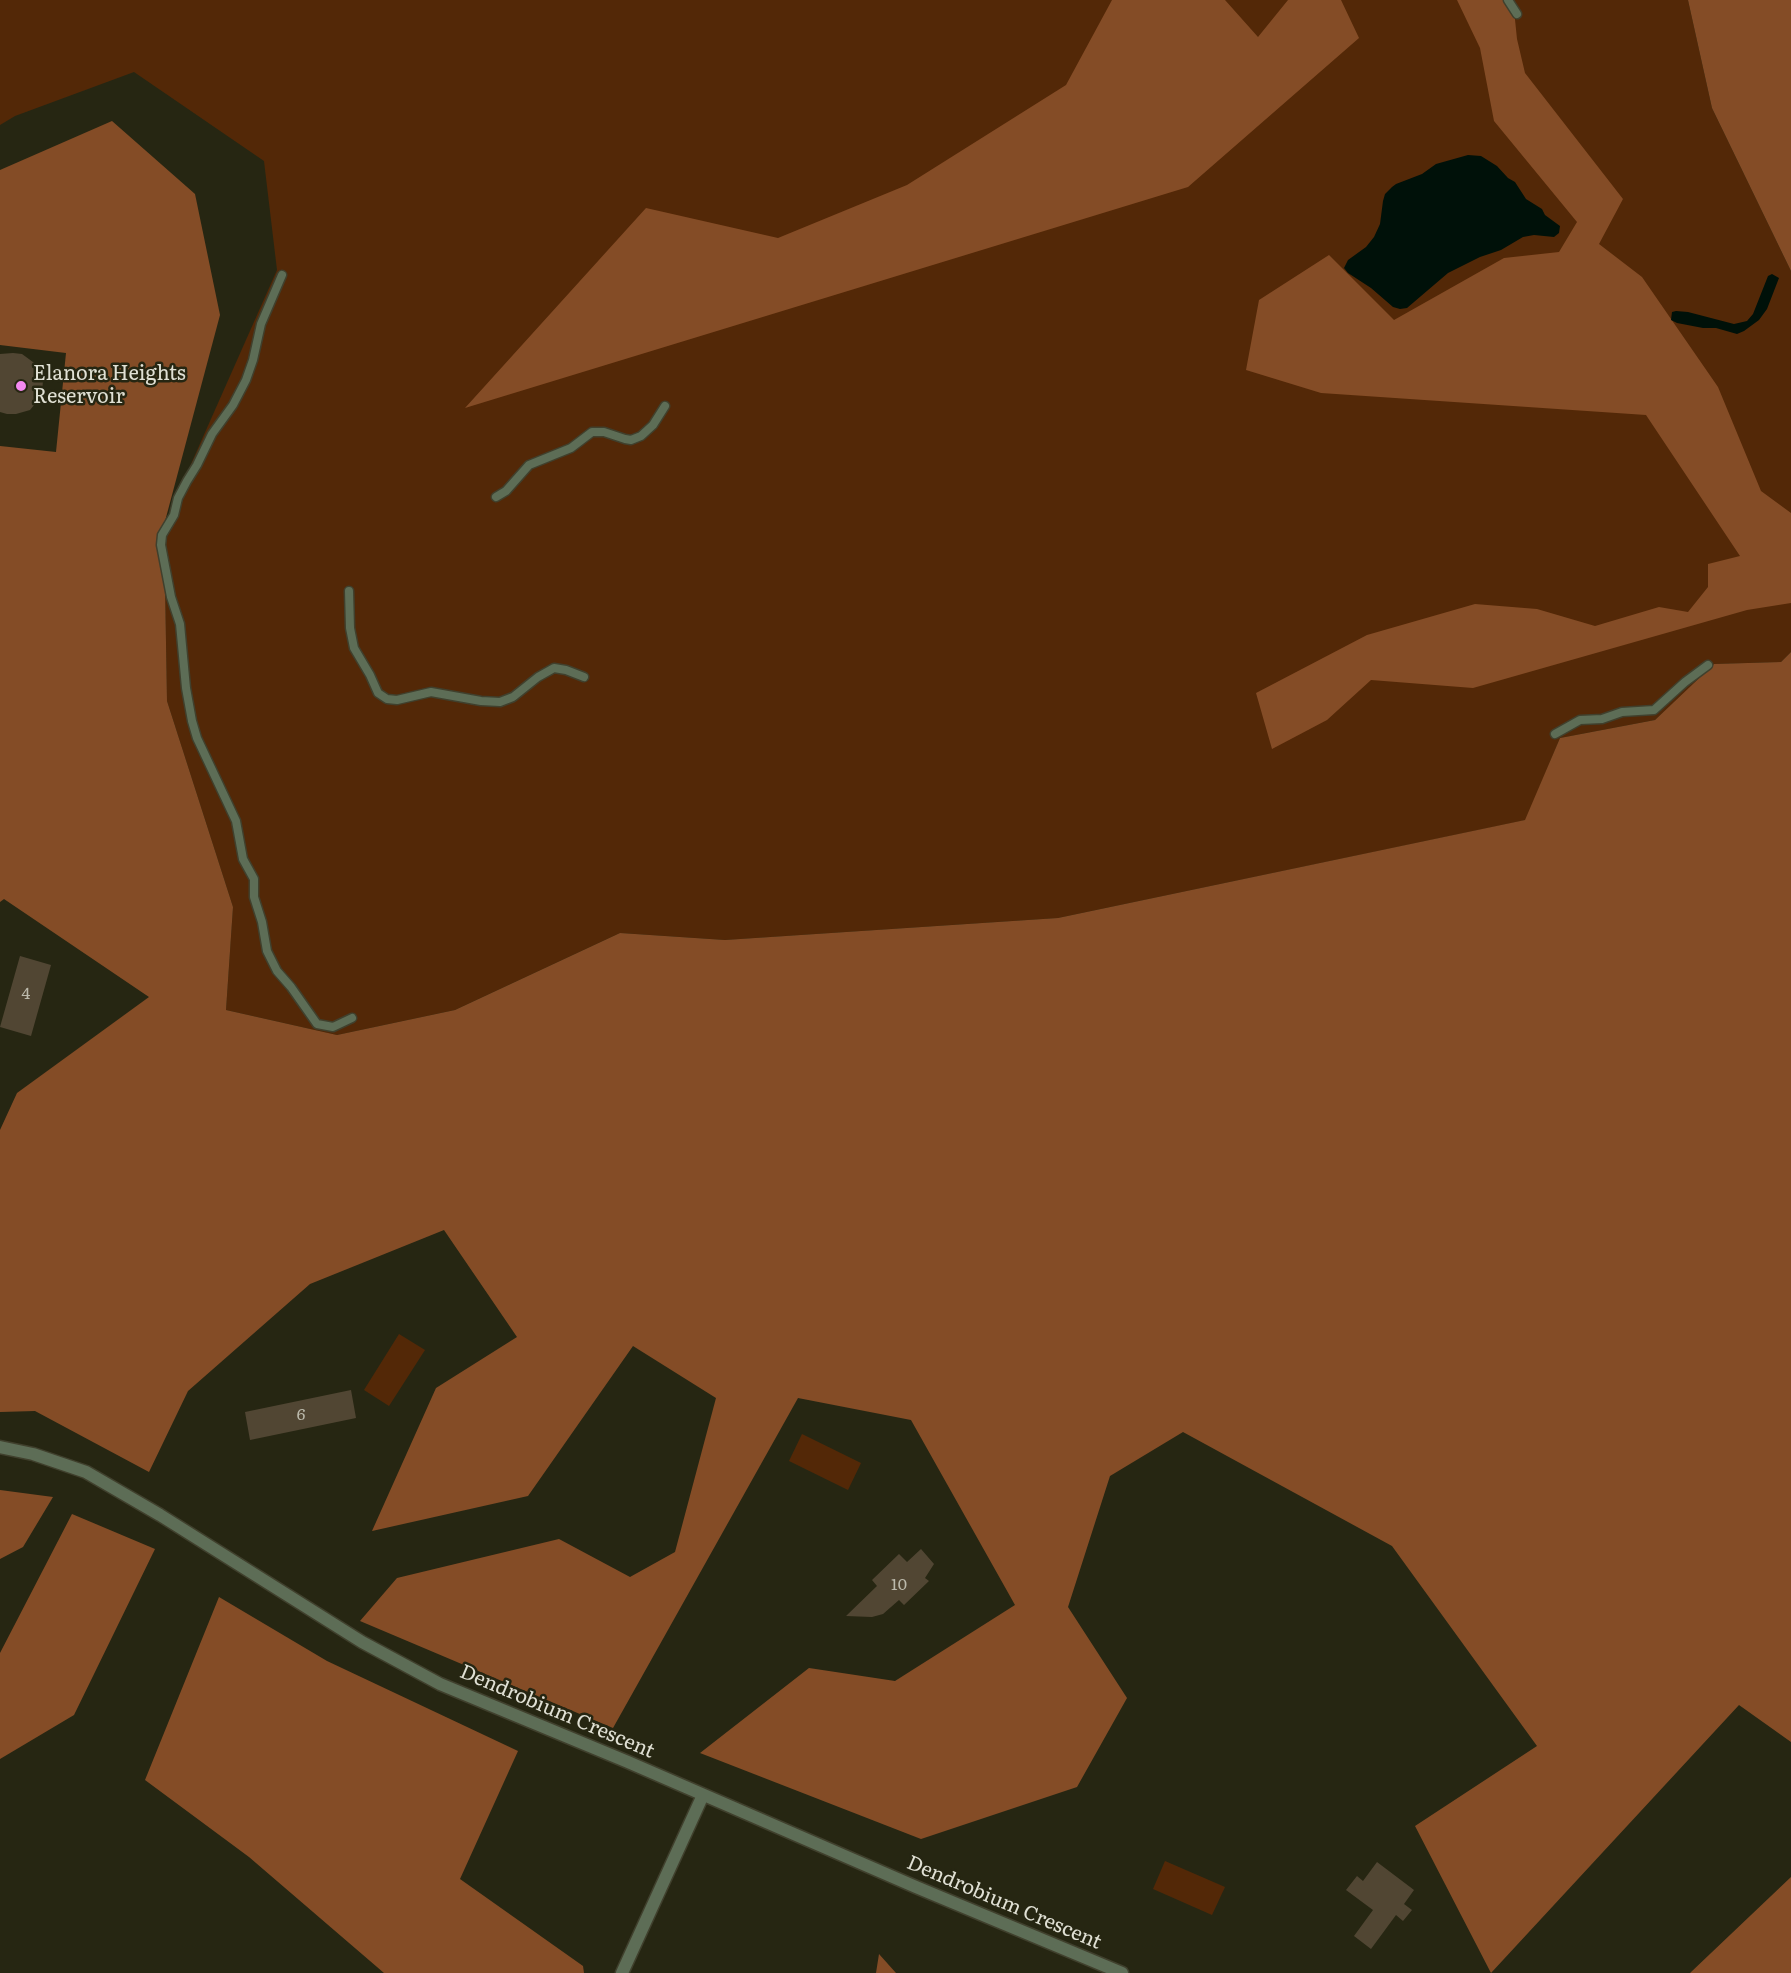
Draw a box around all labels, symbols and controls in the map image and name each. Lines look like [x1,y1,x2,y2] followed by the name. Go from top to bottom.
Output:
[33,362,186,409] place label: Elanora Heights Reservoir
[14,379,28,393] marker: Elanora Heights Reservoir
[22,984,30,1004] house number: 4
[297,1405,305,1425] house number: 6
[891,1575,907,1595] house number: 10
[456,1660,658,1764] street label: Dendrobium Crescent
[903,1851,1105,1955] street label: Dendrobium Crescent

